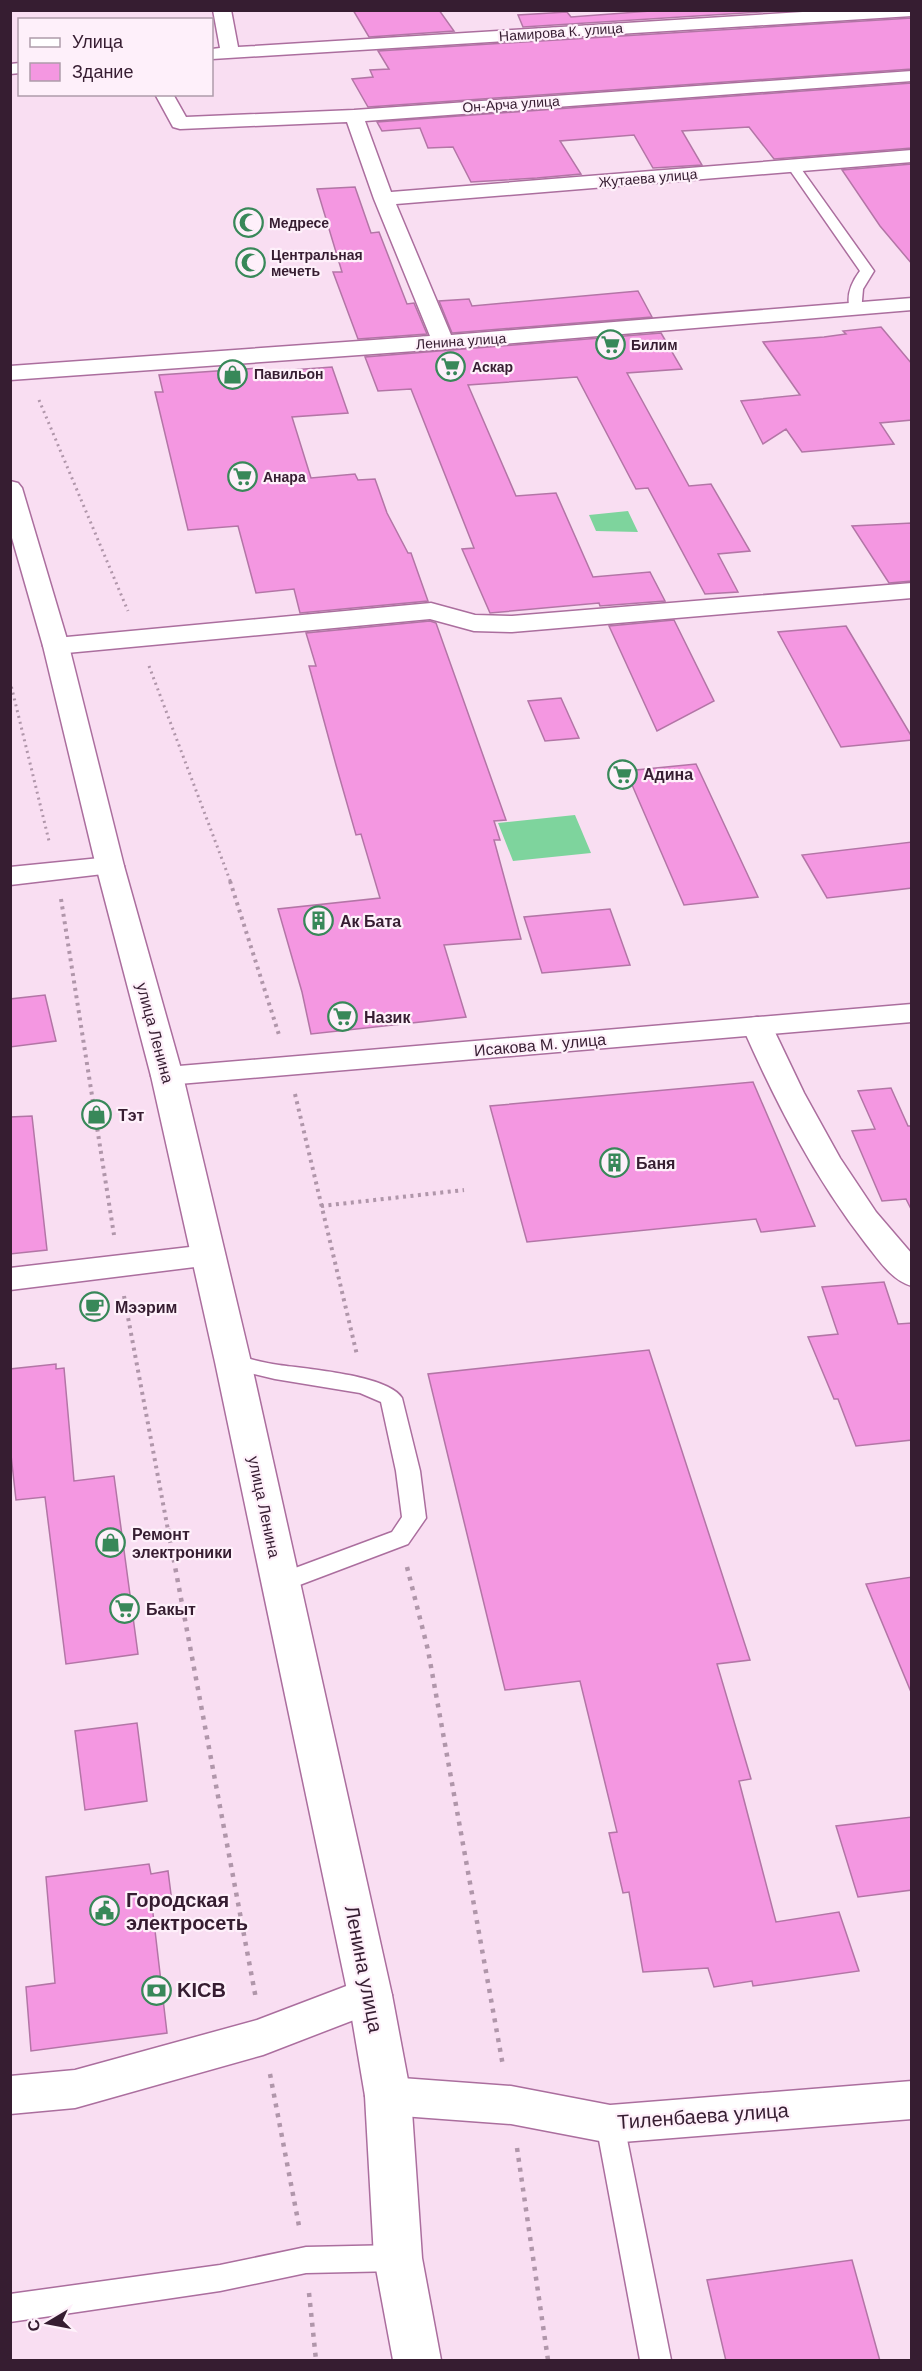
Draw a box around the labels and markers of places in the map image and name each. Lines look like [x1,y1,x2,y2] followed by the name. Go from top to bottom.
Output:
[232,207,264,239] mosque icon: Медресе
[269,215,329,231] place label: Медресе
[234,247,266,279] mosque icon: Центральная мечеть
[271,247,363,279] place label: Центральная мечеть
[594,329,626,361] supermarket icon: Билим
[631,337,678,353] place label: Билим
[435,351,467,383] supermarket icon: Аскар
[217,358,249,390] shop icon: Павильон
[472,359,513,375] place label: Аскар
[254,366,324,382] place label: Павильон
[226,461,258,493] supermarket icon: Анара
[263,469,306,485] place label: Анара
[606,758,638,790] supermarket icon: Адина
[643,766,693,783] place label: Адина
[303,905,335,937] building icon: Ак Бата
[340,913,401,930] place label: Ак Бата
[327,1001,359,1033] supermarket icon: Назик
[364,1009,411,1026] place label: Назик
[81,1099,113,1131] shop icon: Тэт
[118,1107,144,1124] place label: Тэт
[599,1147,631,1179] building icon: Баня
[636,1155,675,1172] place label: Баня
[78,1291,110,1323] cafe icon: Мээрим
[115,1299,177,1316] place label: Мээрим
[132,1526,232,1561] place label: Ремонт электроники
[95,1527,127,1559] shop icon: Ремонт электроники
[109,1593,141,1625] supermarket icon: Бакыт
[146,1601,196,1618] place label: Бакыт
[126,1889,248,1934] place label: Городская электросеть
[89,1895,121,1927] public building icon: Городская электросеть
[140,1974,172,2006] bank icon: KICB
[177,1979,226,2001] place label: KICB

